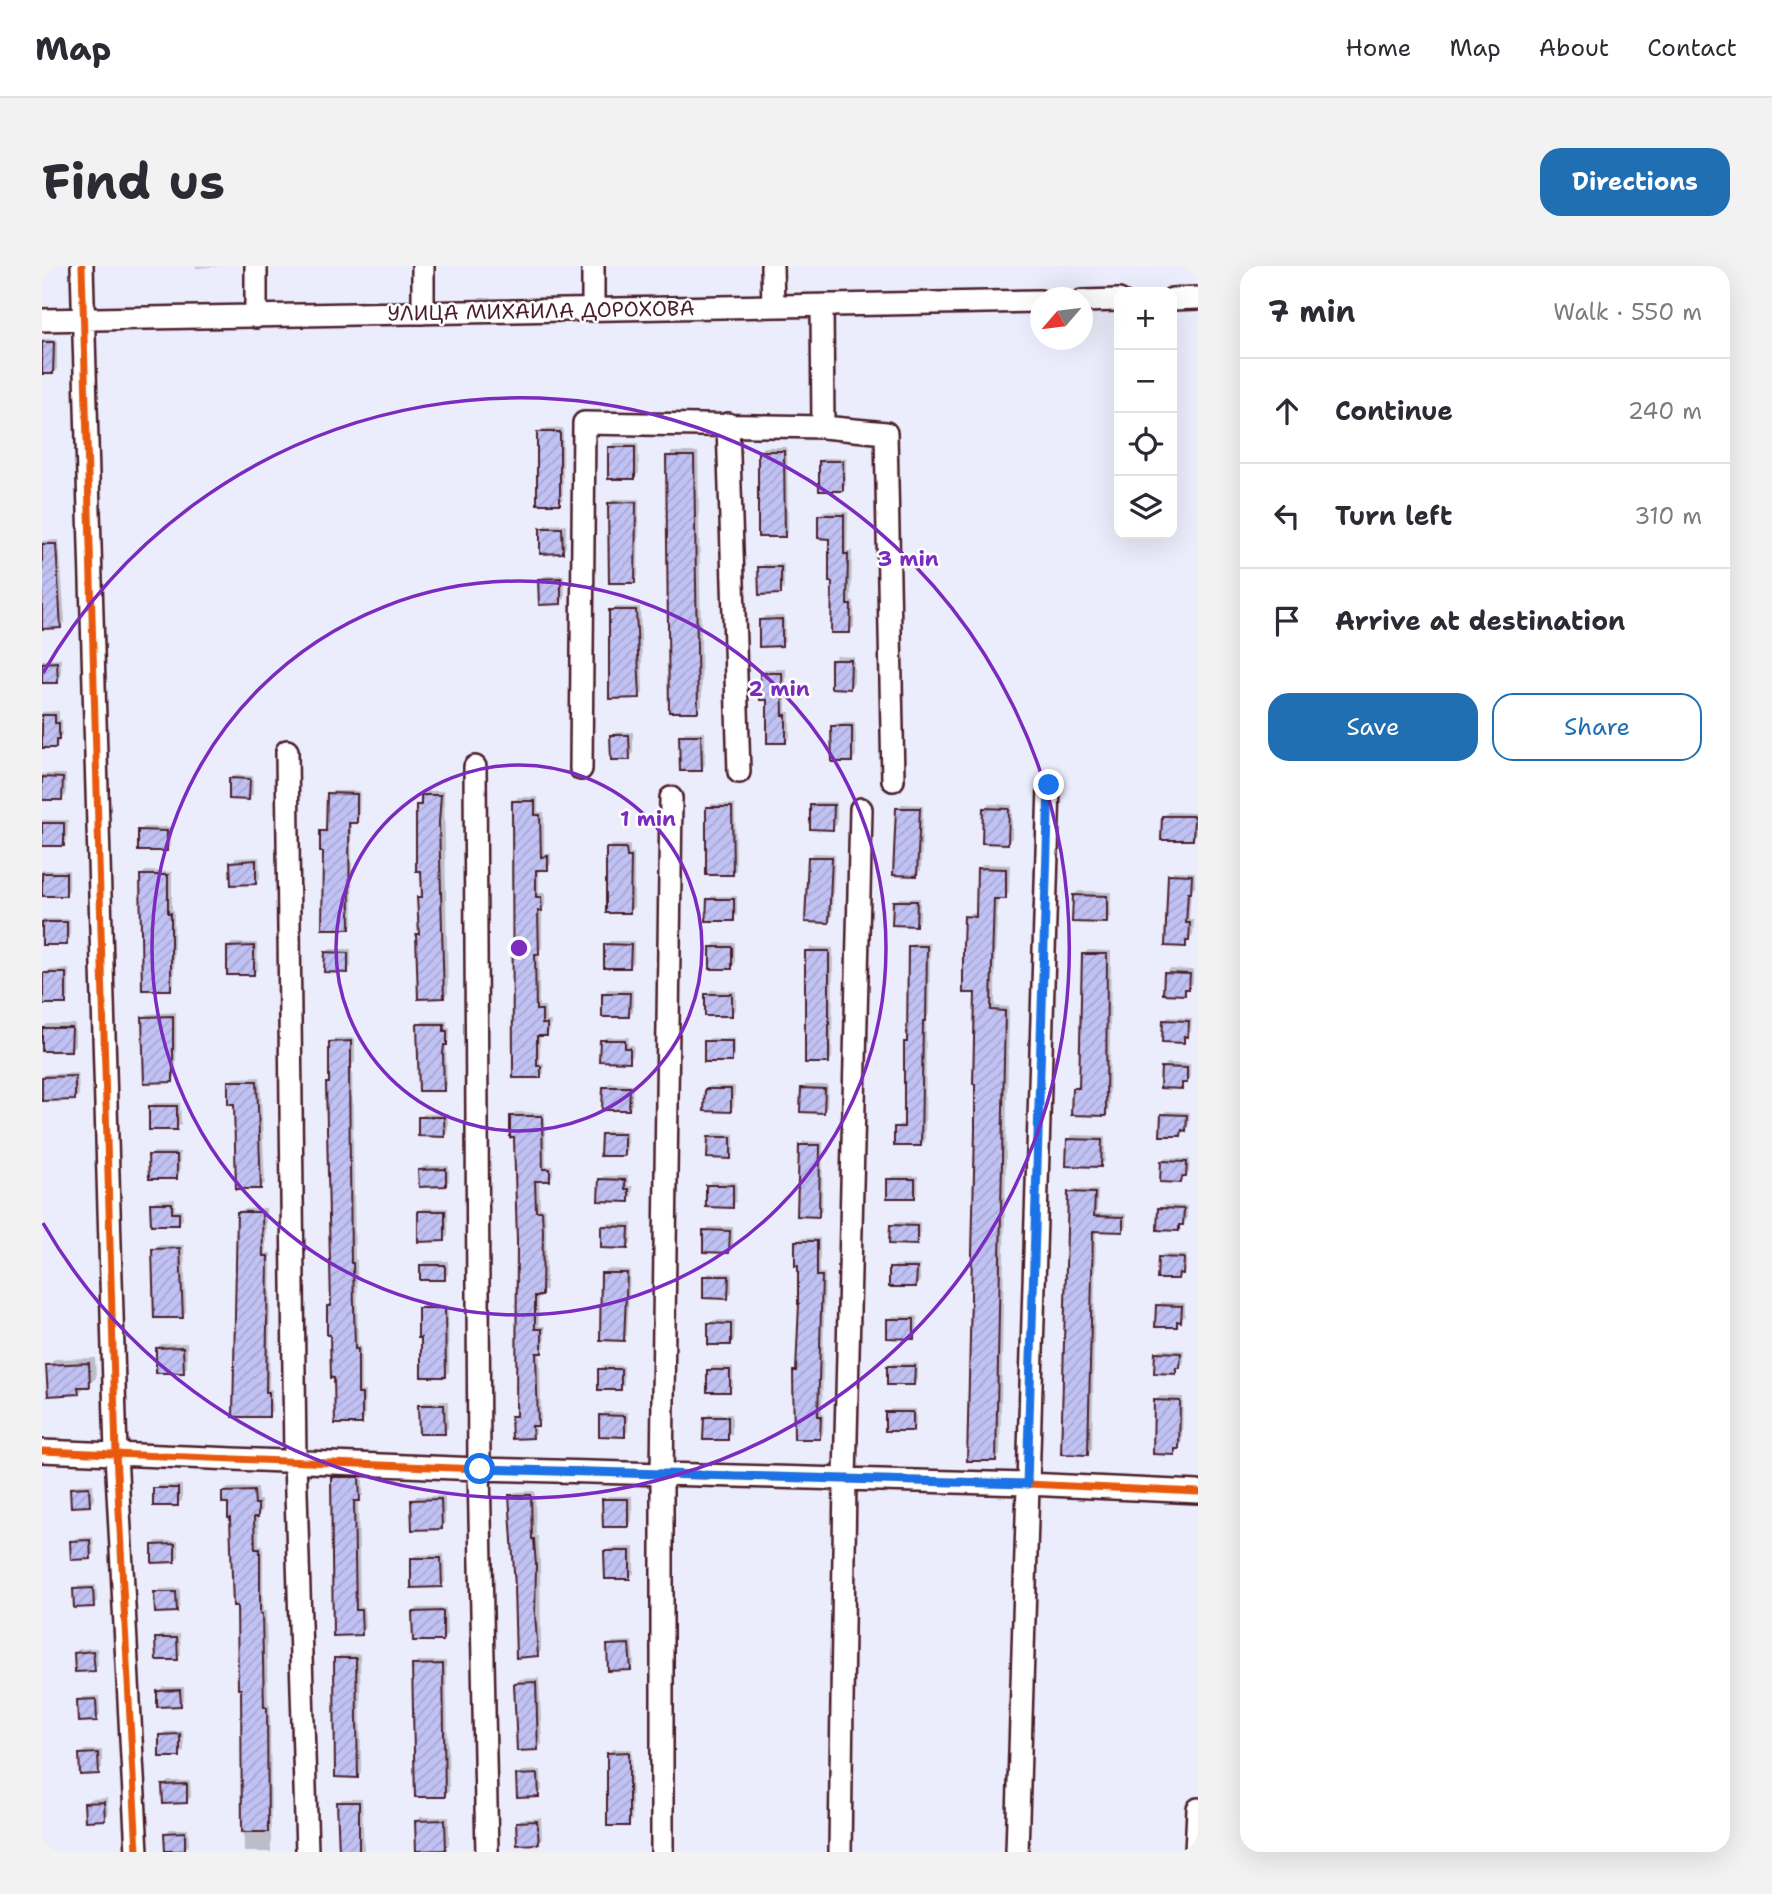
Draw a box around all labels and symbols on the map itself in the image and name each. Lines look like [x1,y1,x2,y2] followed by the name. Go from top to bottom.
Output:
[1030,287,1093,350] north arrow
[387,294,695,328] street label: УЛИЦА МИХАИЛА ДОРОХОВА
[877,545,939,573] text: 3 min
[748,675,810,703] text: 2 min
[1033,769,1064,800] route end
[620,805,676,833] text: 1 min
[507,936,531,960] centre of rings
[464,1453,495,1484] route start

